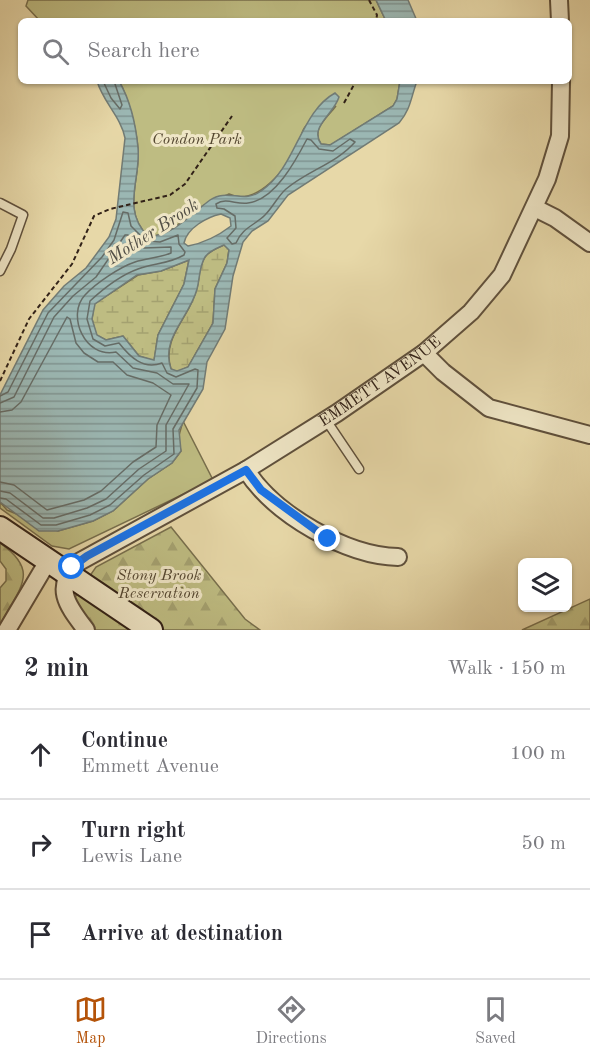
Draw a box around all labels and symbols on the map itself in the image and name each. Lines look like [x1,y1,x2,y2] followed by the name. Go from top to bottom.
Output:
[152,132,242,148] park label: Condon Park
[103,196,202,269] water label: Mother Brook
[316,334,444,430] street label: EMMETT AVENUE
[314,525,340,551] route end
[58,553,84,579] route start
[117,568,202,602] park label: Stony Brook Reservation

